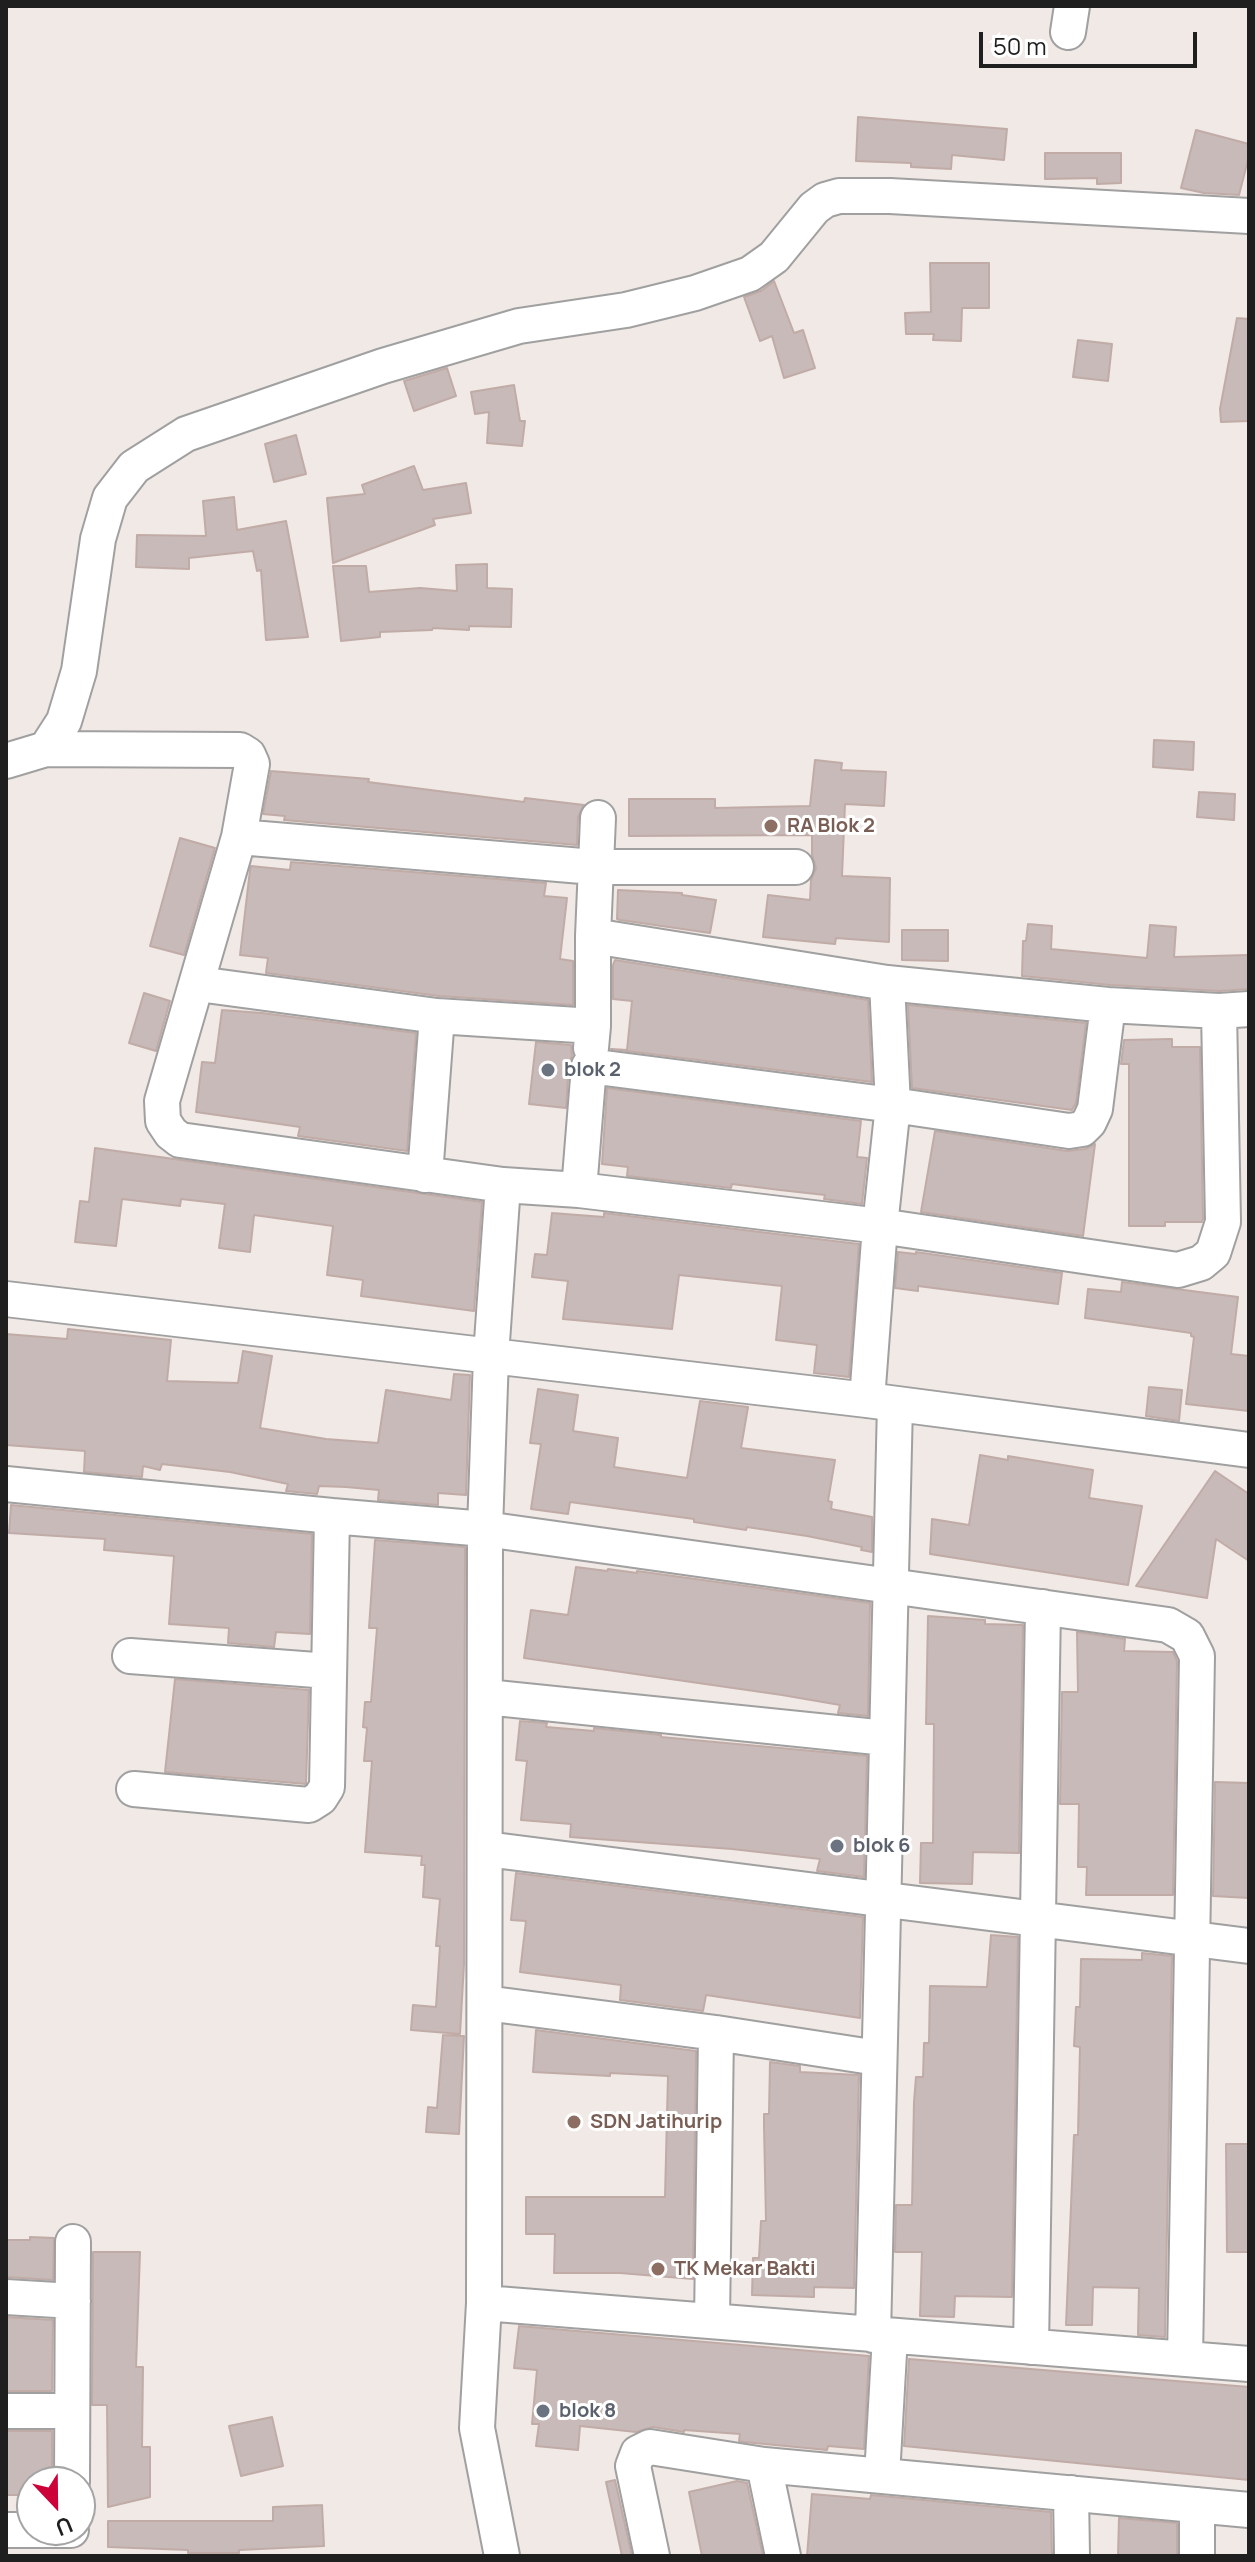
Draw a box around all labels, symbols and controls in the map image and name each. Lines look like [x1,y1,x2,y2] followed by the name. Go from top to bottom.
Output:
[983,16,1201,66] scale bar
[993,29,1047,62] text: 50 m
[787,814,875,838] place label: RA Blok 2
[762,817,780,835] marker: RA Blok 2
[564,1058,621,1082] place label: blok 2
[539,1061,557,1079] marker: blok 2
[853,1834,910,1858] place label: blok 6
[828,1837,846,1855] marker: blok 6
[590,2110,722,2134] place label: SDN Jatihurip
[565,2113,583,2131] marker: SDN Jatihurip
[674,2257,816,2281] place label: TK Mekar Bakti
[649,2260,667,2278] marker: TK Mekar Bakti
[559,2399,616,2423] place label: blok 8
[534,2402,552,2420] marker: blok 8
[16,2466,96,2546] north arrow
[51,2510,77,2543] text: U

